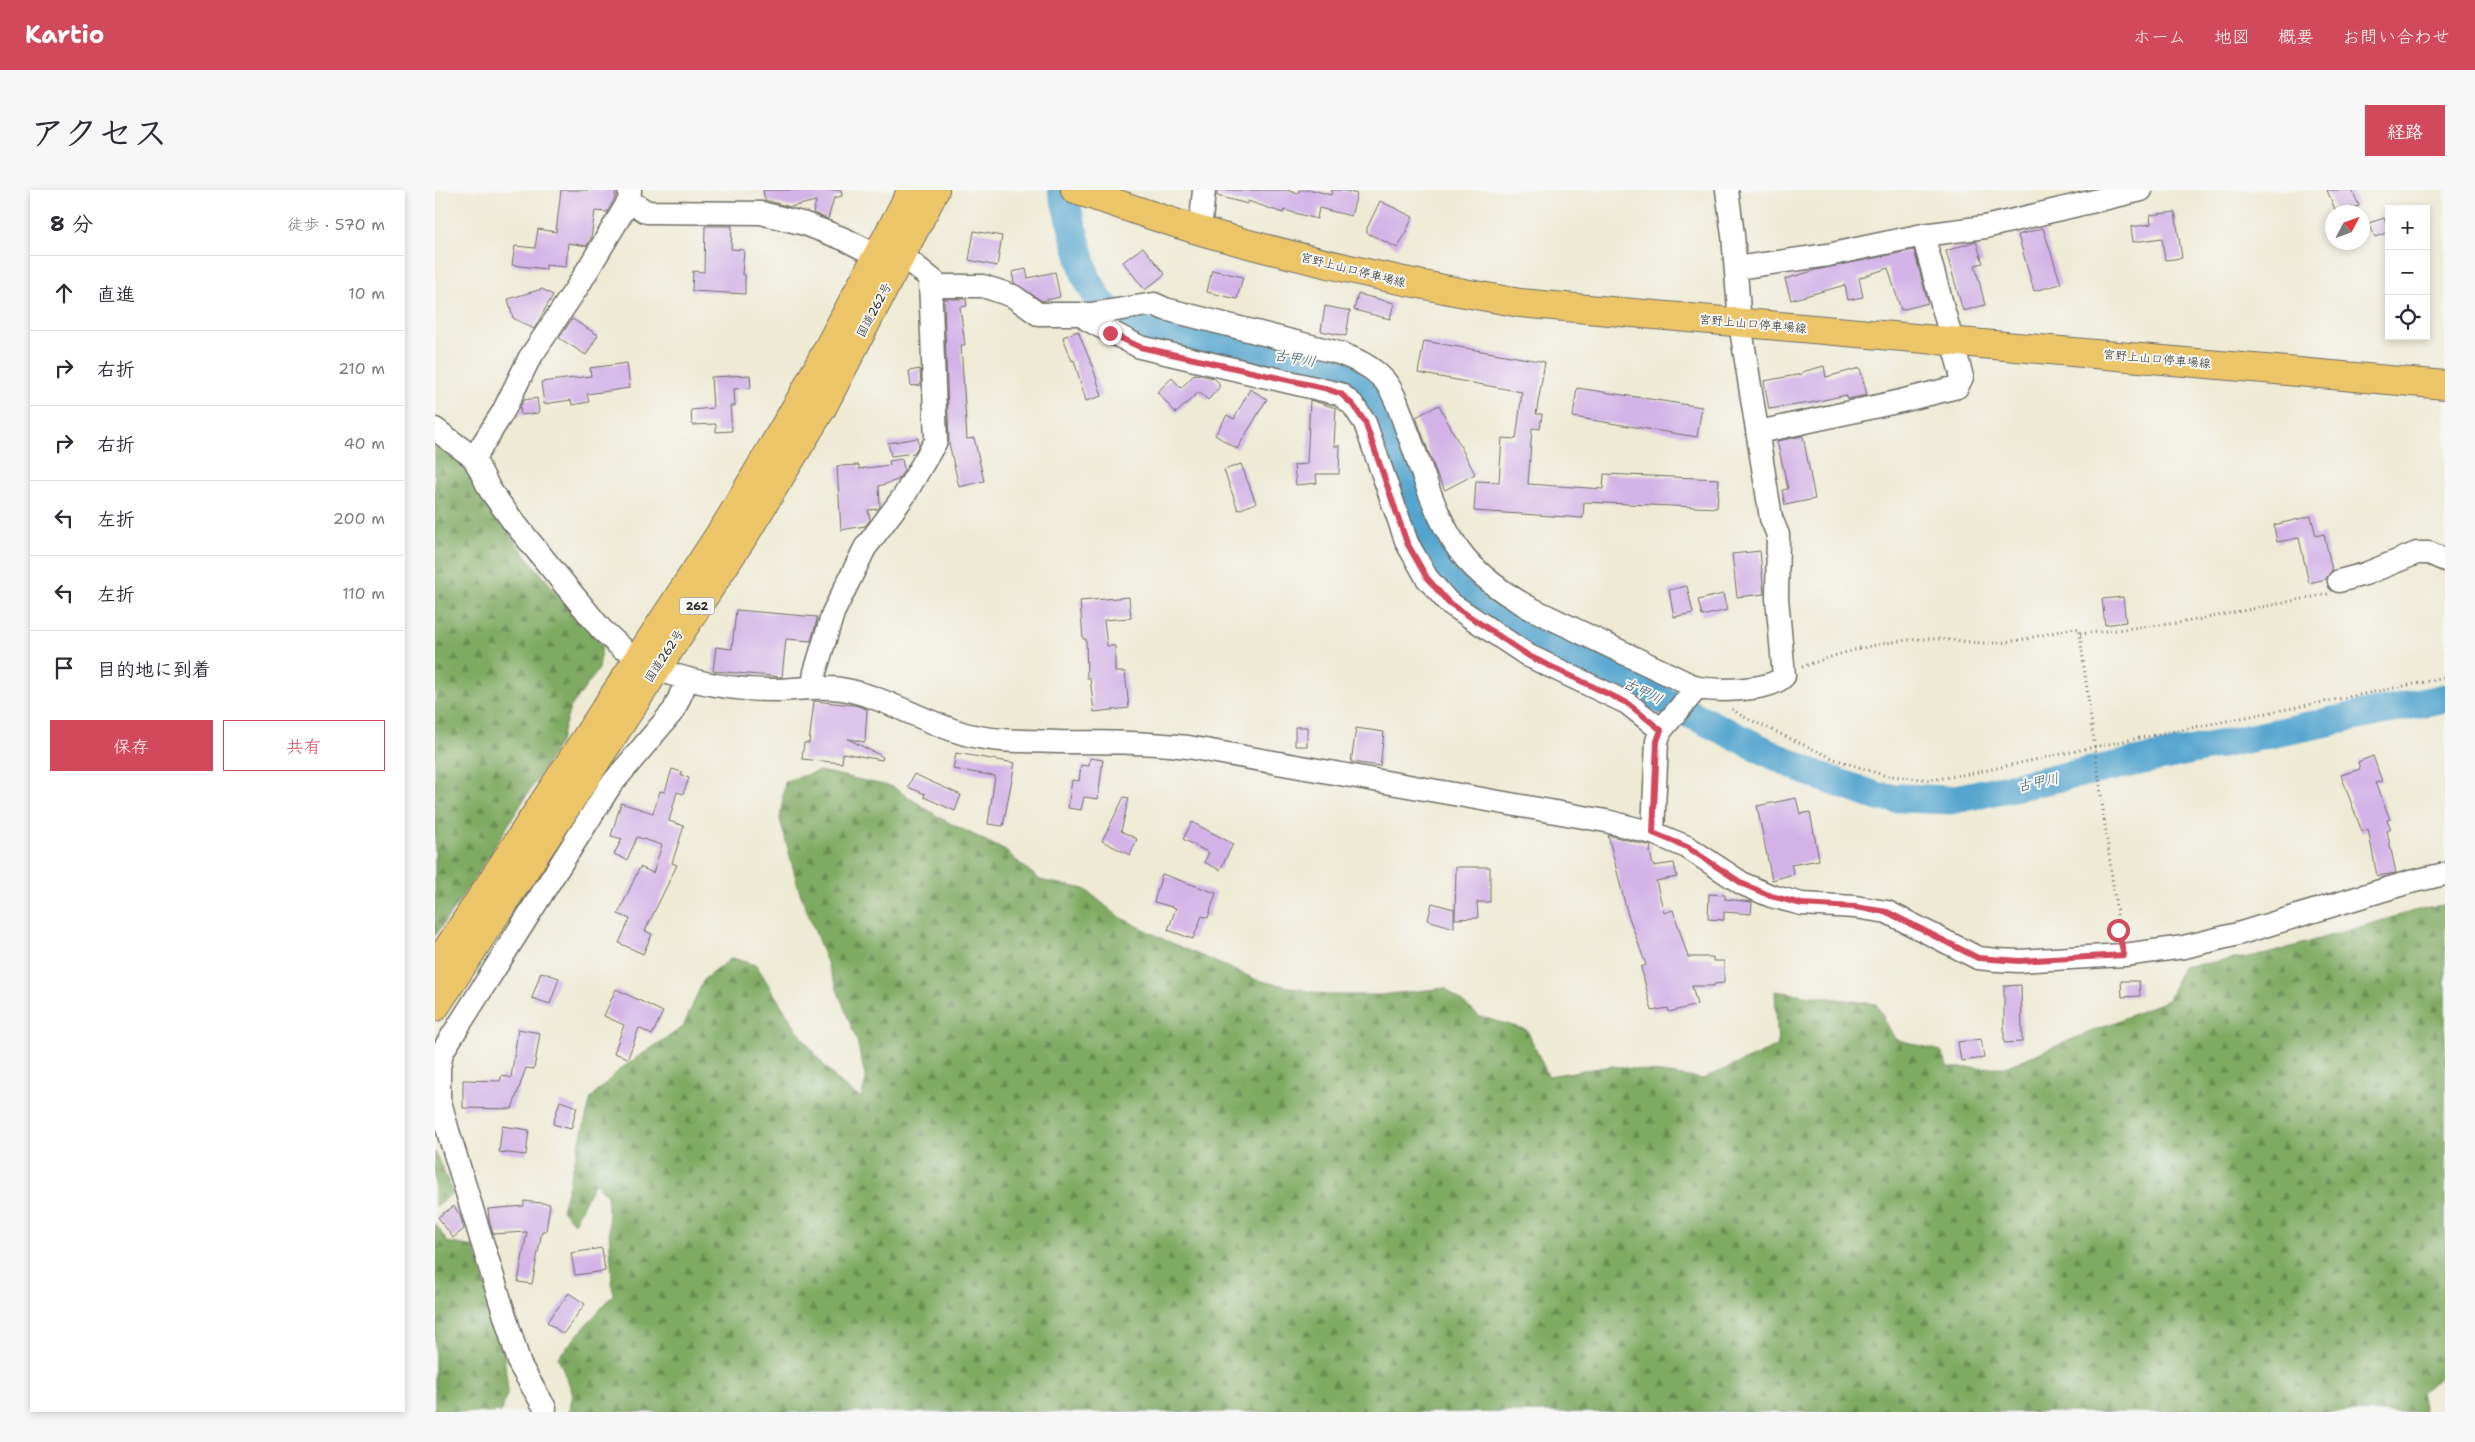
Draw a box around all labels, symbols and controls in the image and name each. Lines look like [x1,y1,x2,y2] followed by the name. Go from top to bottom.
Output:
[25,19,104,51] text: Kartio
[2133,25,2186,49] text: ホーム
[2214,25,2250,49] text: 地図
[2278,25,2314,49] text: 概要
[2342,25,2450,49] text: お問い合わせ
[2365,105,2445,156] button: 経路
[30,109,168,156] text: アクセス
[2325,205,2370,250] north arrow
[2385,205,2430,340] map controls
[2385,205,2430,250] button: +
[50,210,93,238] text: 8 分
[287,214,385,235] text: 徒歩 · 570 m
[1299,249,1407,291] street label: 宮野上山口停車場線
[2385,250,2430,295] button: −
[50,279,78,307] icon: ahead
[853,280,895,340] street label: 国道262号
[97,282,135,307] text: 直進
[348,283,385,304] text: 10 m
[2385,295,2430,340] button: locate
[1699,311,1807,337] street label: 宮野上山口停車場線
[1099,322,1122,345] route end
[1273,345,1317,371] water label: 古甲川
[2103,346,2211,372] street label: 宮野上山口停車場線
[50,354,78,382] icon: right
[97,357,135,382] text: 右折
[338,358,385,379] text: 210 m
[50,429,78,457] icon: right
[97,432,135,457] text: 右折
[343,433,385,454] text: 40 m
[50,504,78,532] icon: left
[97,507,135,532] text: 左折
[333,508,385,529] text: 200 m
[50,579,78,607] icon: left
[97,582,135,607] text: 左折
[342,583,385,604] text: 110 m
[679,598,715,614] road number: 262
[641,627,687,685] street label: 国道262号
[50,654,78,682] icon: arrive
[97,657,211,682] text: 目的地に到着
[1620,674,1666,708] water label: 古甲川
[50,720,213,771] button: 保存
[223,720,385,771] button: 共有
[2016,769,2060,795] water label: 古甲川
[2107,919,2130,942] route start

